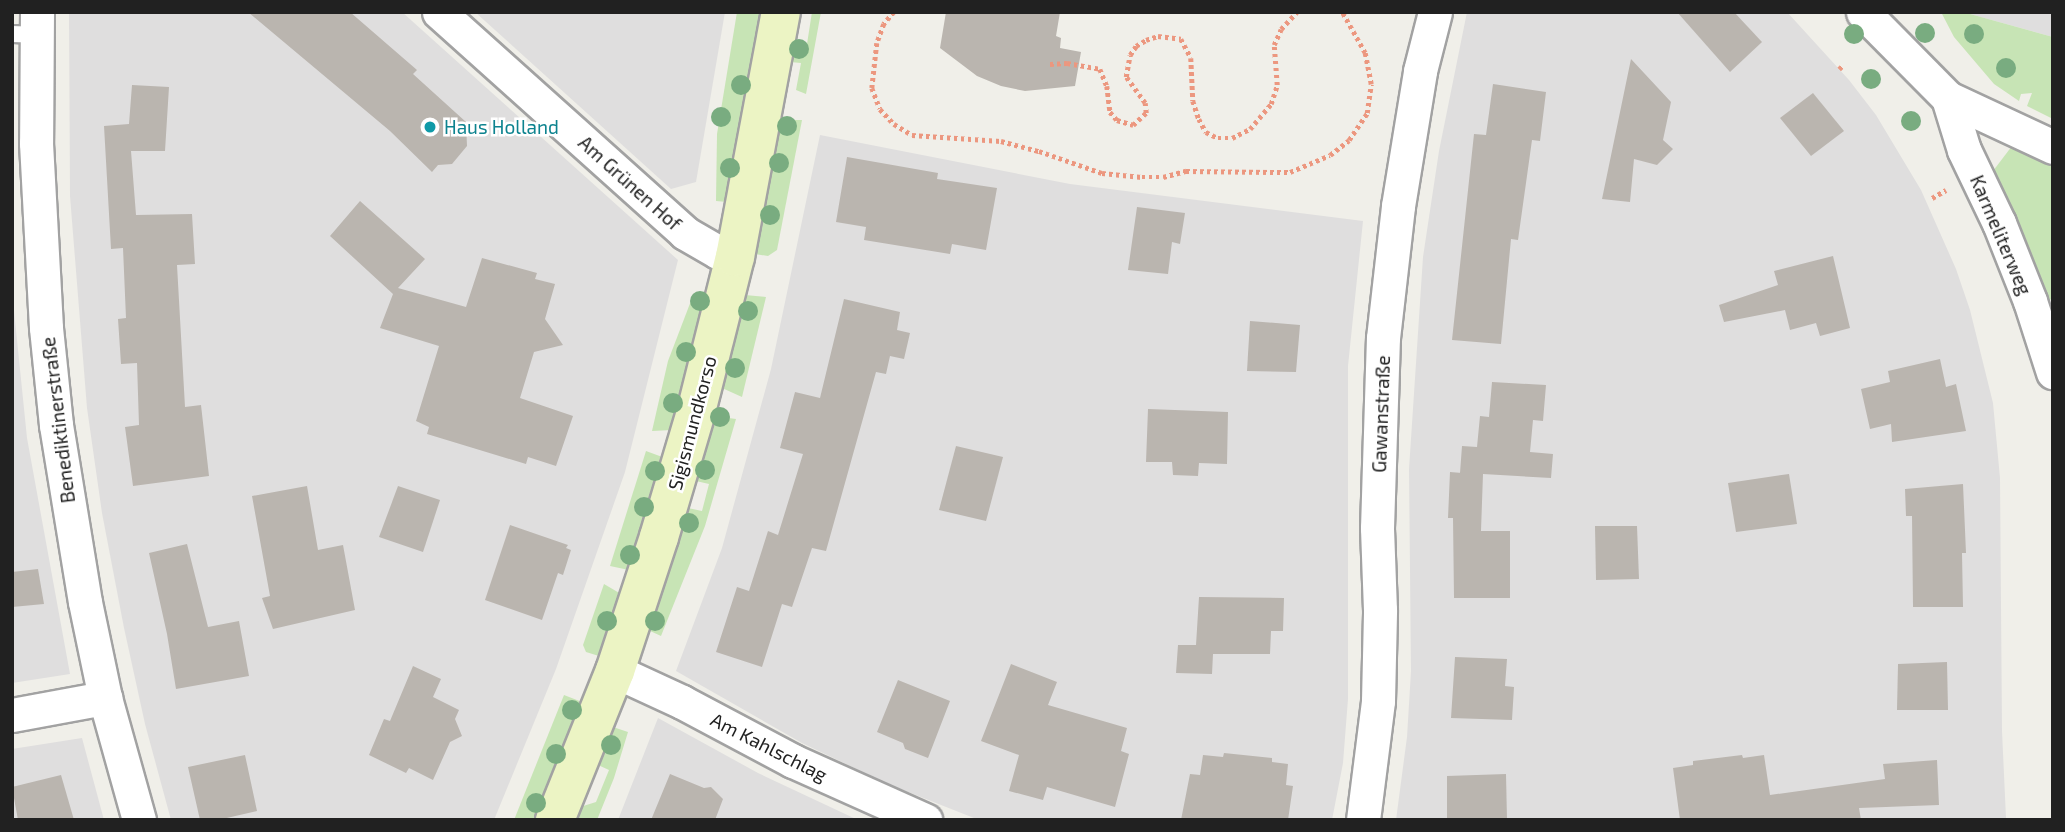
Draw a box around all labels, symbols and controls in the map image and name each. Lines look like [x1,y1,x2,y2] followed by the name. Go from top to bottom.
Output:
[444,116,559,138] place label: Haus Holland
[422,119,438,135] marker: Haus Holland
[574,131,686,235] street label: Am Grünen Hof
[1966,172,2036,298] street label: Karmeliterweg
[36,336,80,504] street label: Benediktinerstraße
[663,353,721,493] street label: Sigismundkorso
[1368,355,1394,473] street label: Gawanstraße
[707,708,831,786] street label: Am Kahlschlag

